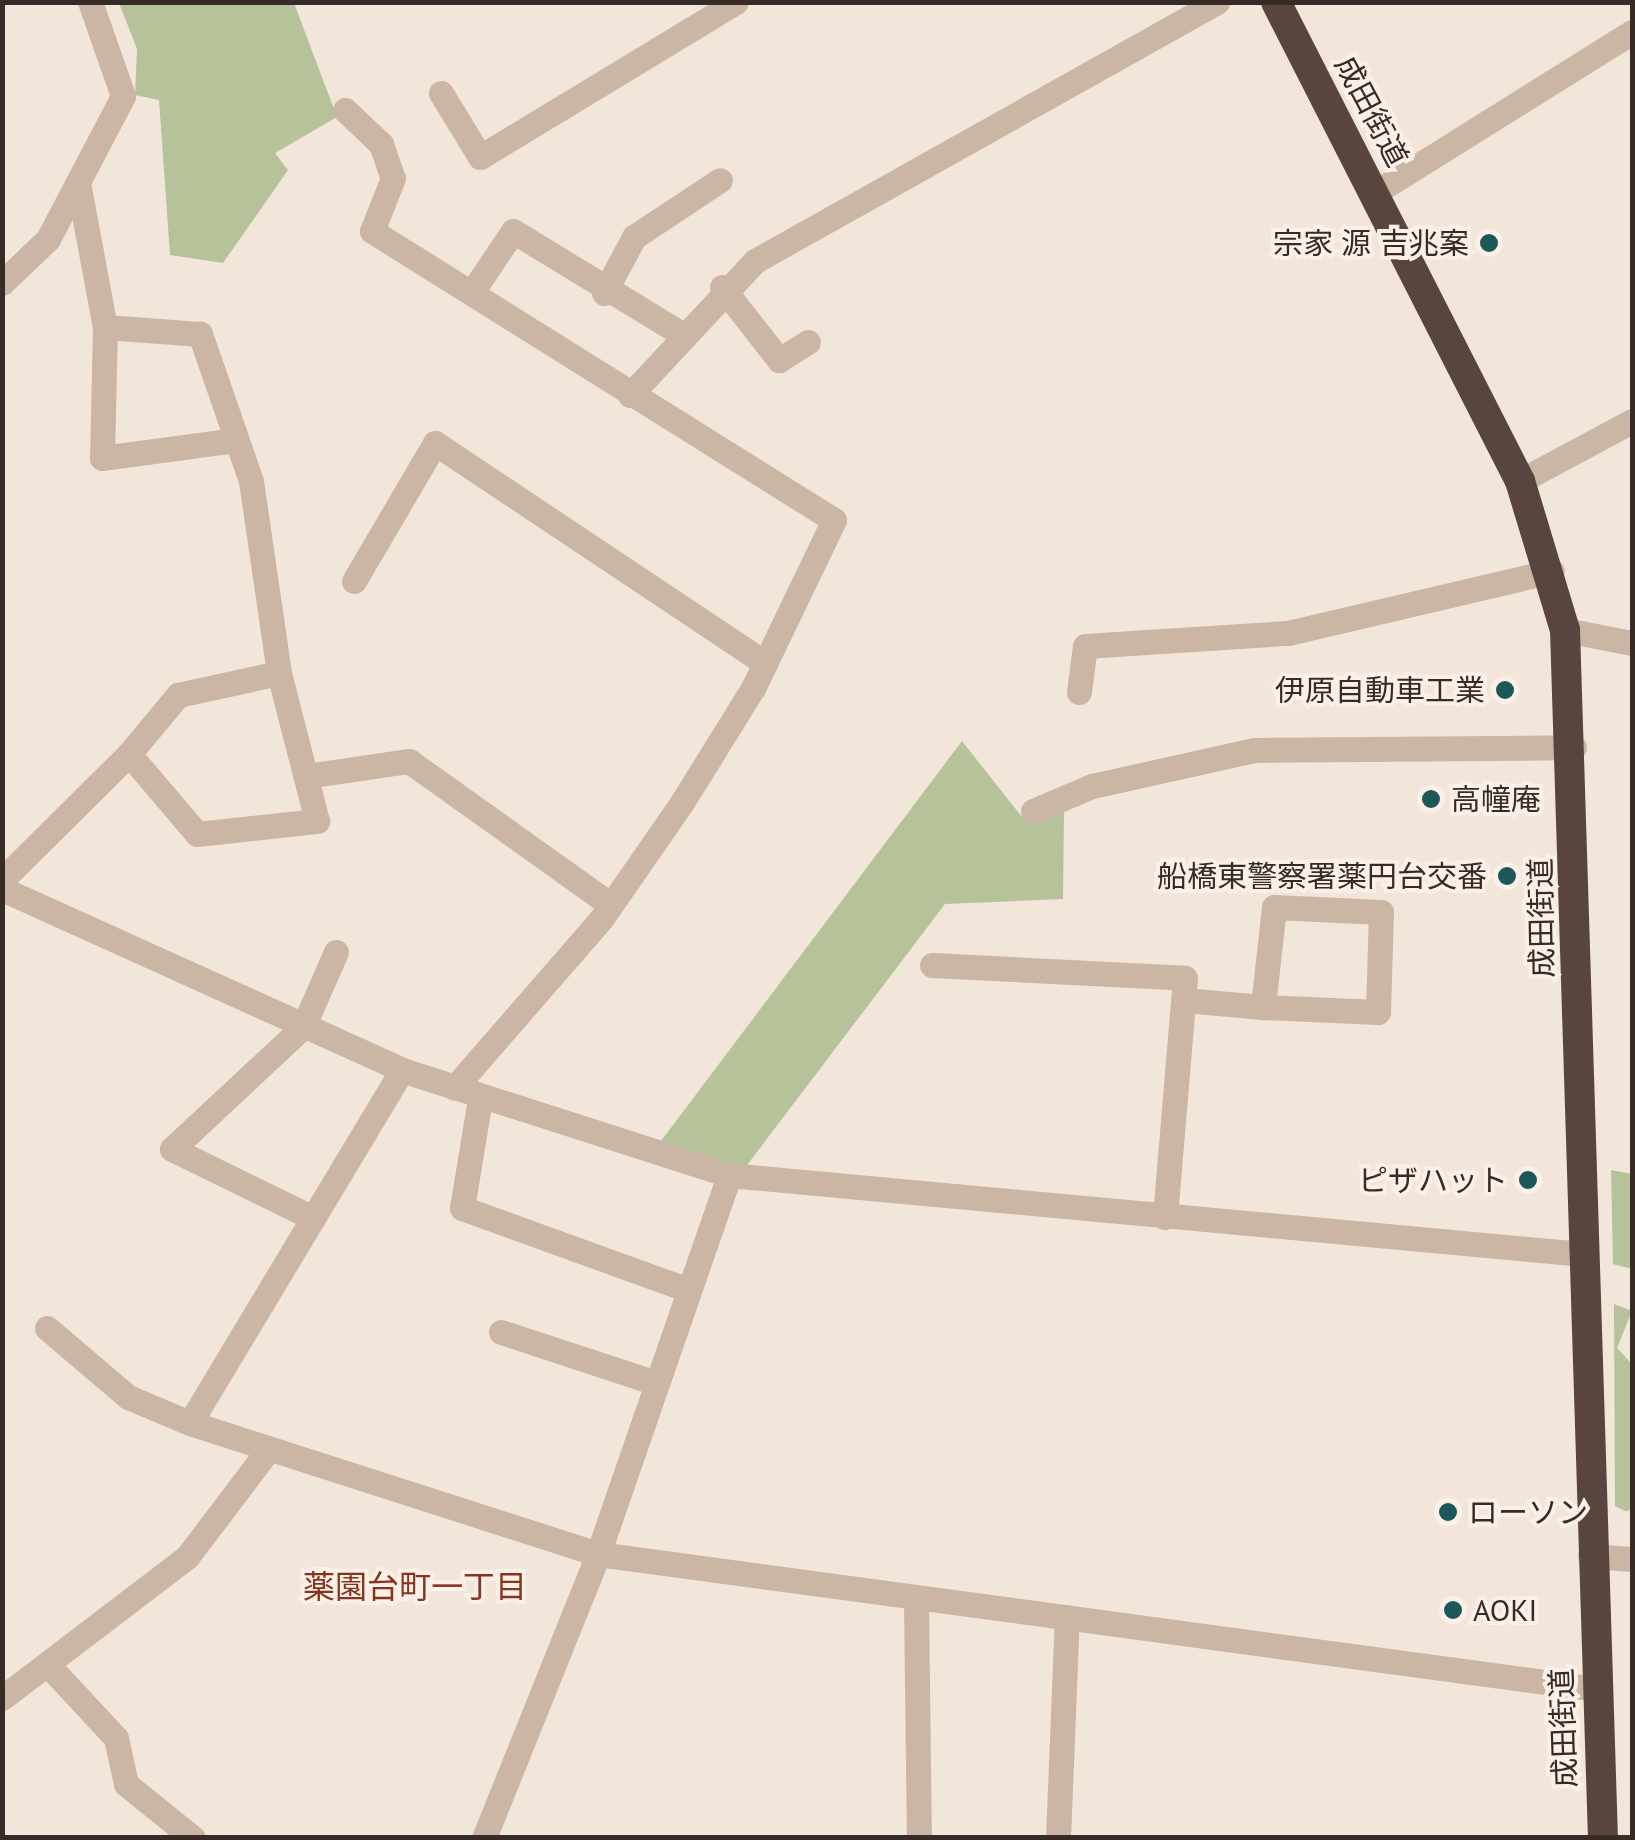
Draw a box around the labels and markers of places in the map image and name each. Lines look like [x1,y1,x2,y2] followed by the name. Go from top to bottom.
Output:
[1273,225,1469,261] place label: 宗家 源 吉兆案
[1478,232,1500,254] marker: 宗家 源 吉兆案
[1275,672,1485,708] place label: 伊原自動車工業
[1494,679,1516,701] marker: 伊原自動車工業
[1451,781,1541,817] place label: 高幢庵
[1420,788,1442,810] marker: 高幢庵
[1157,858,1487,894] place label: 船橋東警察署薬円台交番
[1496,865,1518,887] marker: 船橋東警察署薬円台交番
[1358,1162,1508,1198] place label: ピザハット
[1517,1169,1539,1191] marker: ピザハット
[1468,1494,1588,1530] place label: ローソン
[1437,1501,1459,1523] marker: ローソン
[1473,1592,1537,1628] place label: AOKI
[1442,1599,1464,1621] marker: AOKI

